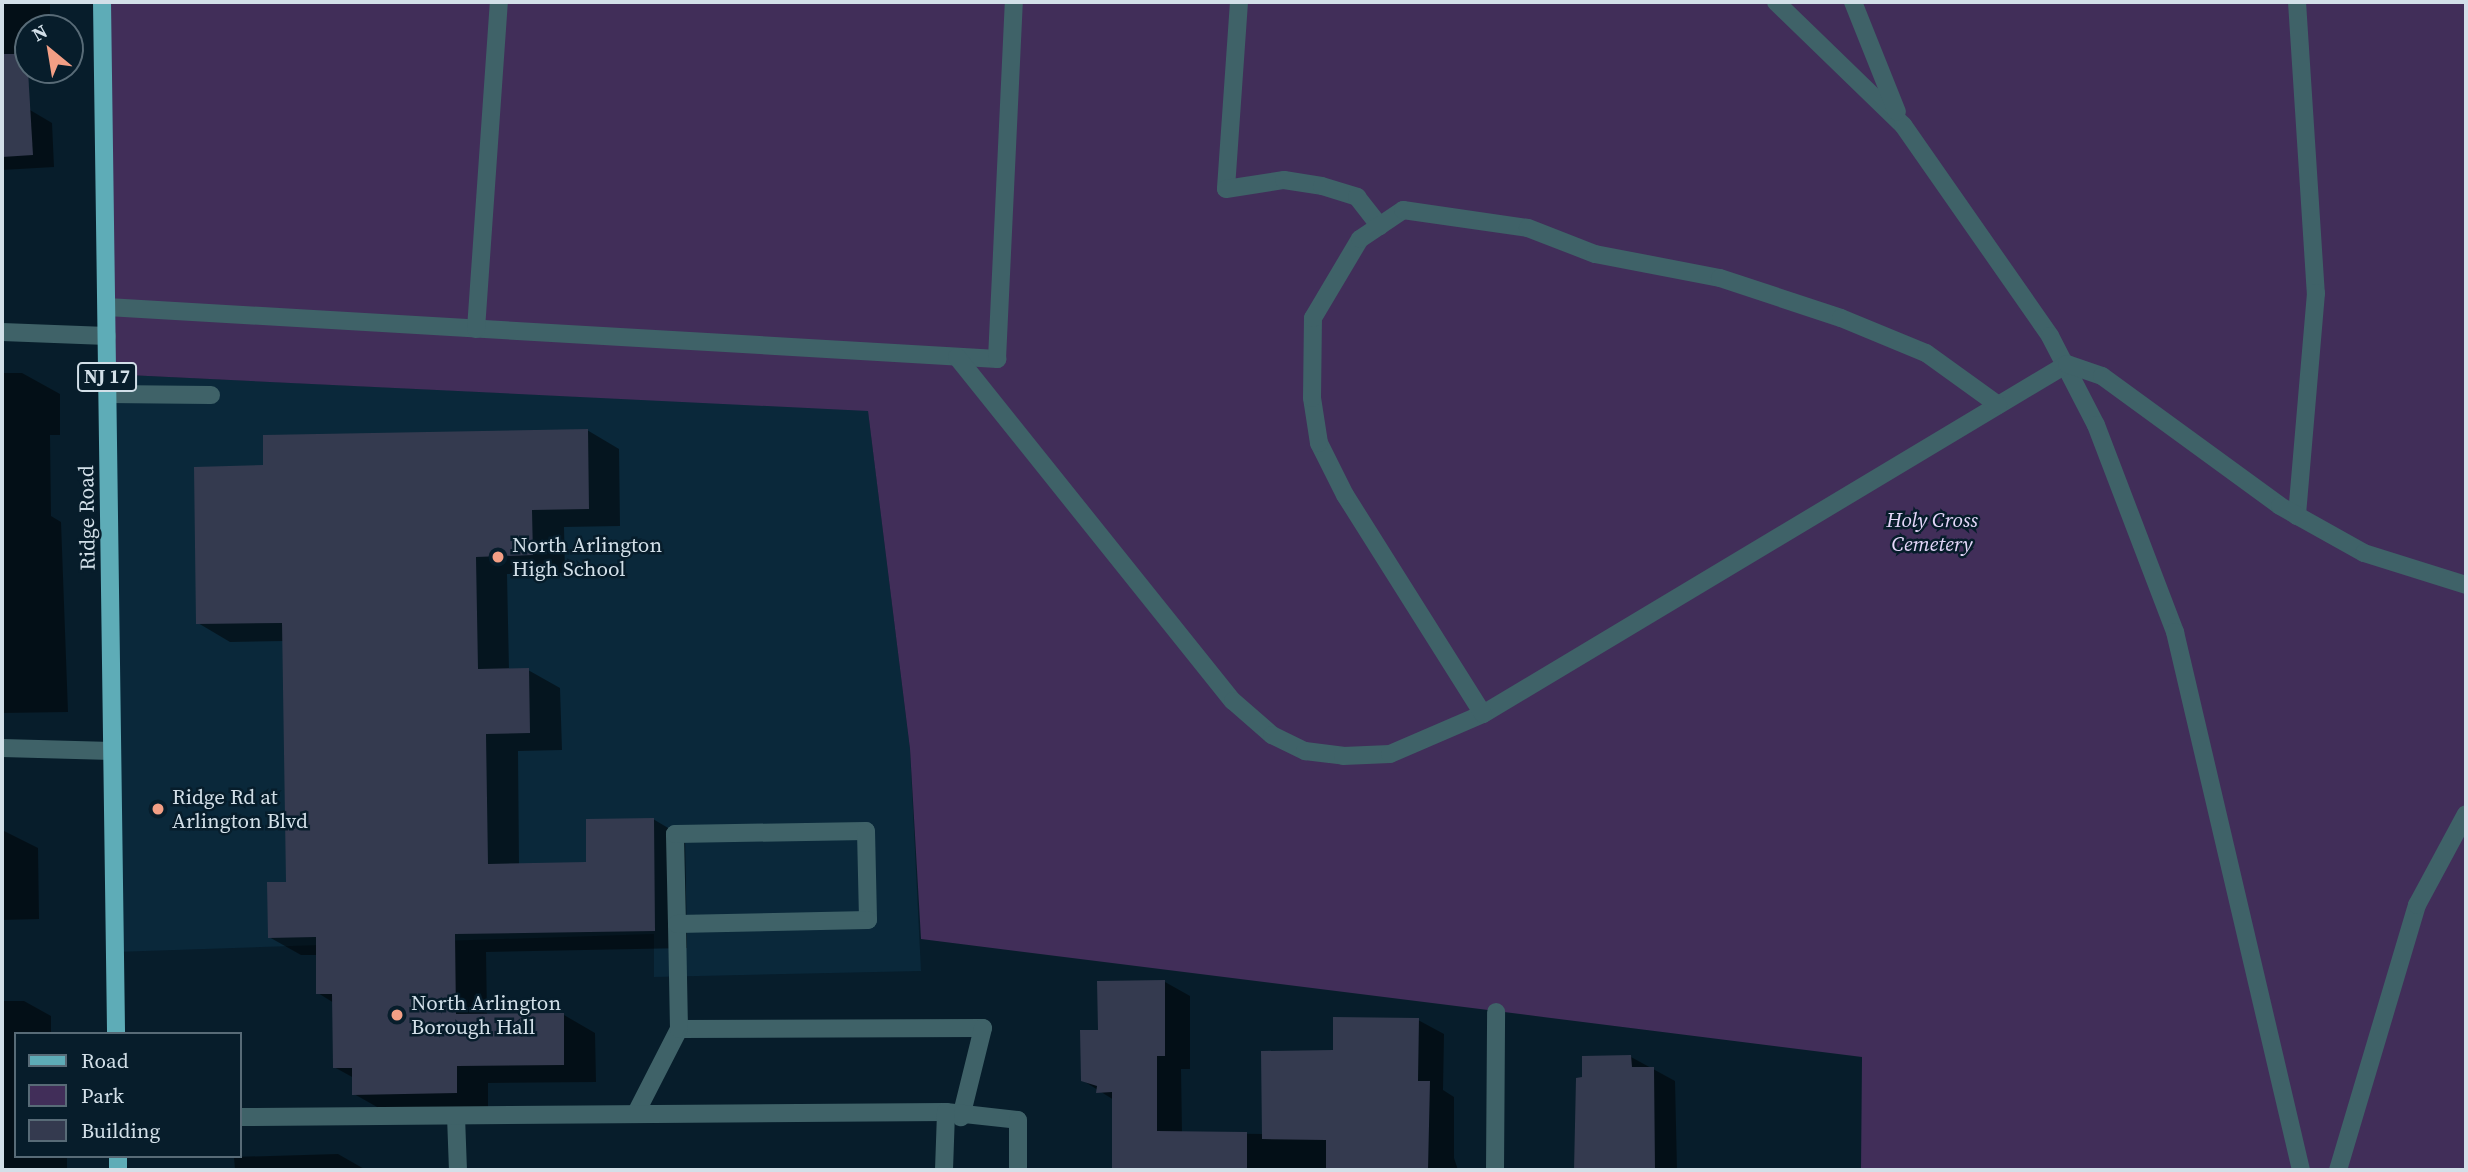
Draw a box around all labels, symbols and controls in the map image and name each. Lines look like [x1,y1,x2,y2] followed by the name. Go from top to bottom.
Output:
[14,14,84,84] north arrow
[27,18,52,47] text: N
[76,362,138,392] road number: NJ 17
[73,465,101,571] street label: Ridge Road
[1886,507,1978,557] park label: Holy Cross Cemetery
[512,532,662,582] place label: North Arlington High School
[490,549,506,565] marker: North Arlington High School
[172,784,308,834] place label: Ridge Rd at Arlington Blvd
[150,801,166,817] marker: Ridge Rd at Arlington Blvd
[411,990,561,1040] place label: North Arlington Borough Hall
[389,1007,405,1023] marker: North Arlington Borough Hall
[14,1032,242,1158] legend
[81,1046,129,1075] text: Road
[81,1081,124,1110] text: Park
[81,1116,160,1145] text: Building

